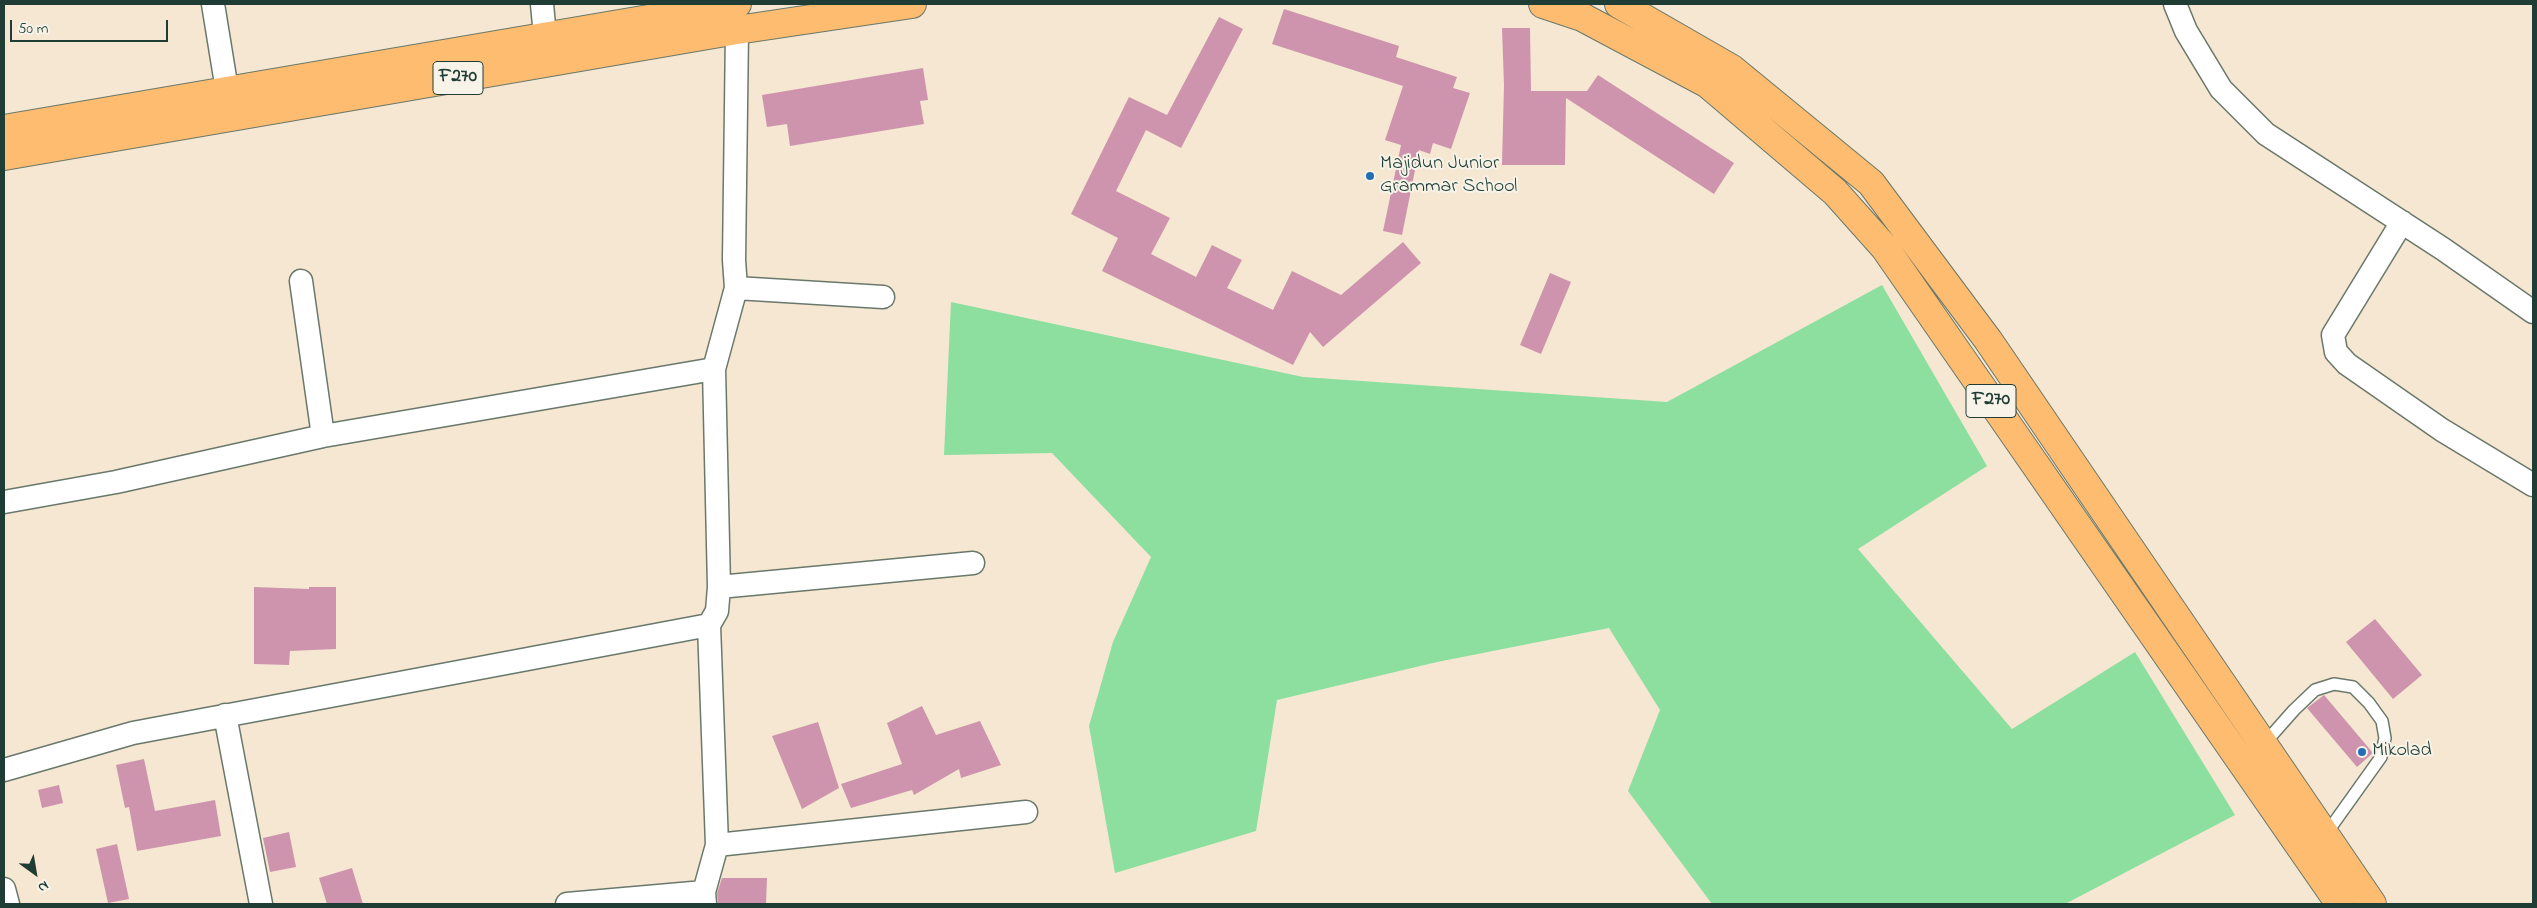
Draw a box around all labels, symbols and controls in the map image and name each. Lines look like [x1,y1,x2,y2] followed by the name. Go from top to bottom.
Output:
[12,10,170,42] scale bar
[18,18,48,40] text: 50 m
[433,62,483,94] road number: F270
[1380,153,1517,200] place label: Majidun Junior Grammar School
[1364,170,1376,182] marker: Majidun Junior Grammar School
[1966,384,2016,418] road number: F270
[2372,740,2432,764] place label: Mikolad
[2356,746,2368,758] marker: Mikolad
[10,848,60,898] north arrow
[34,875,53,898] text: N

